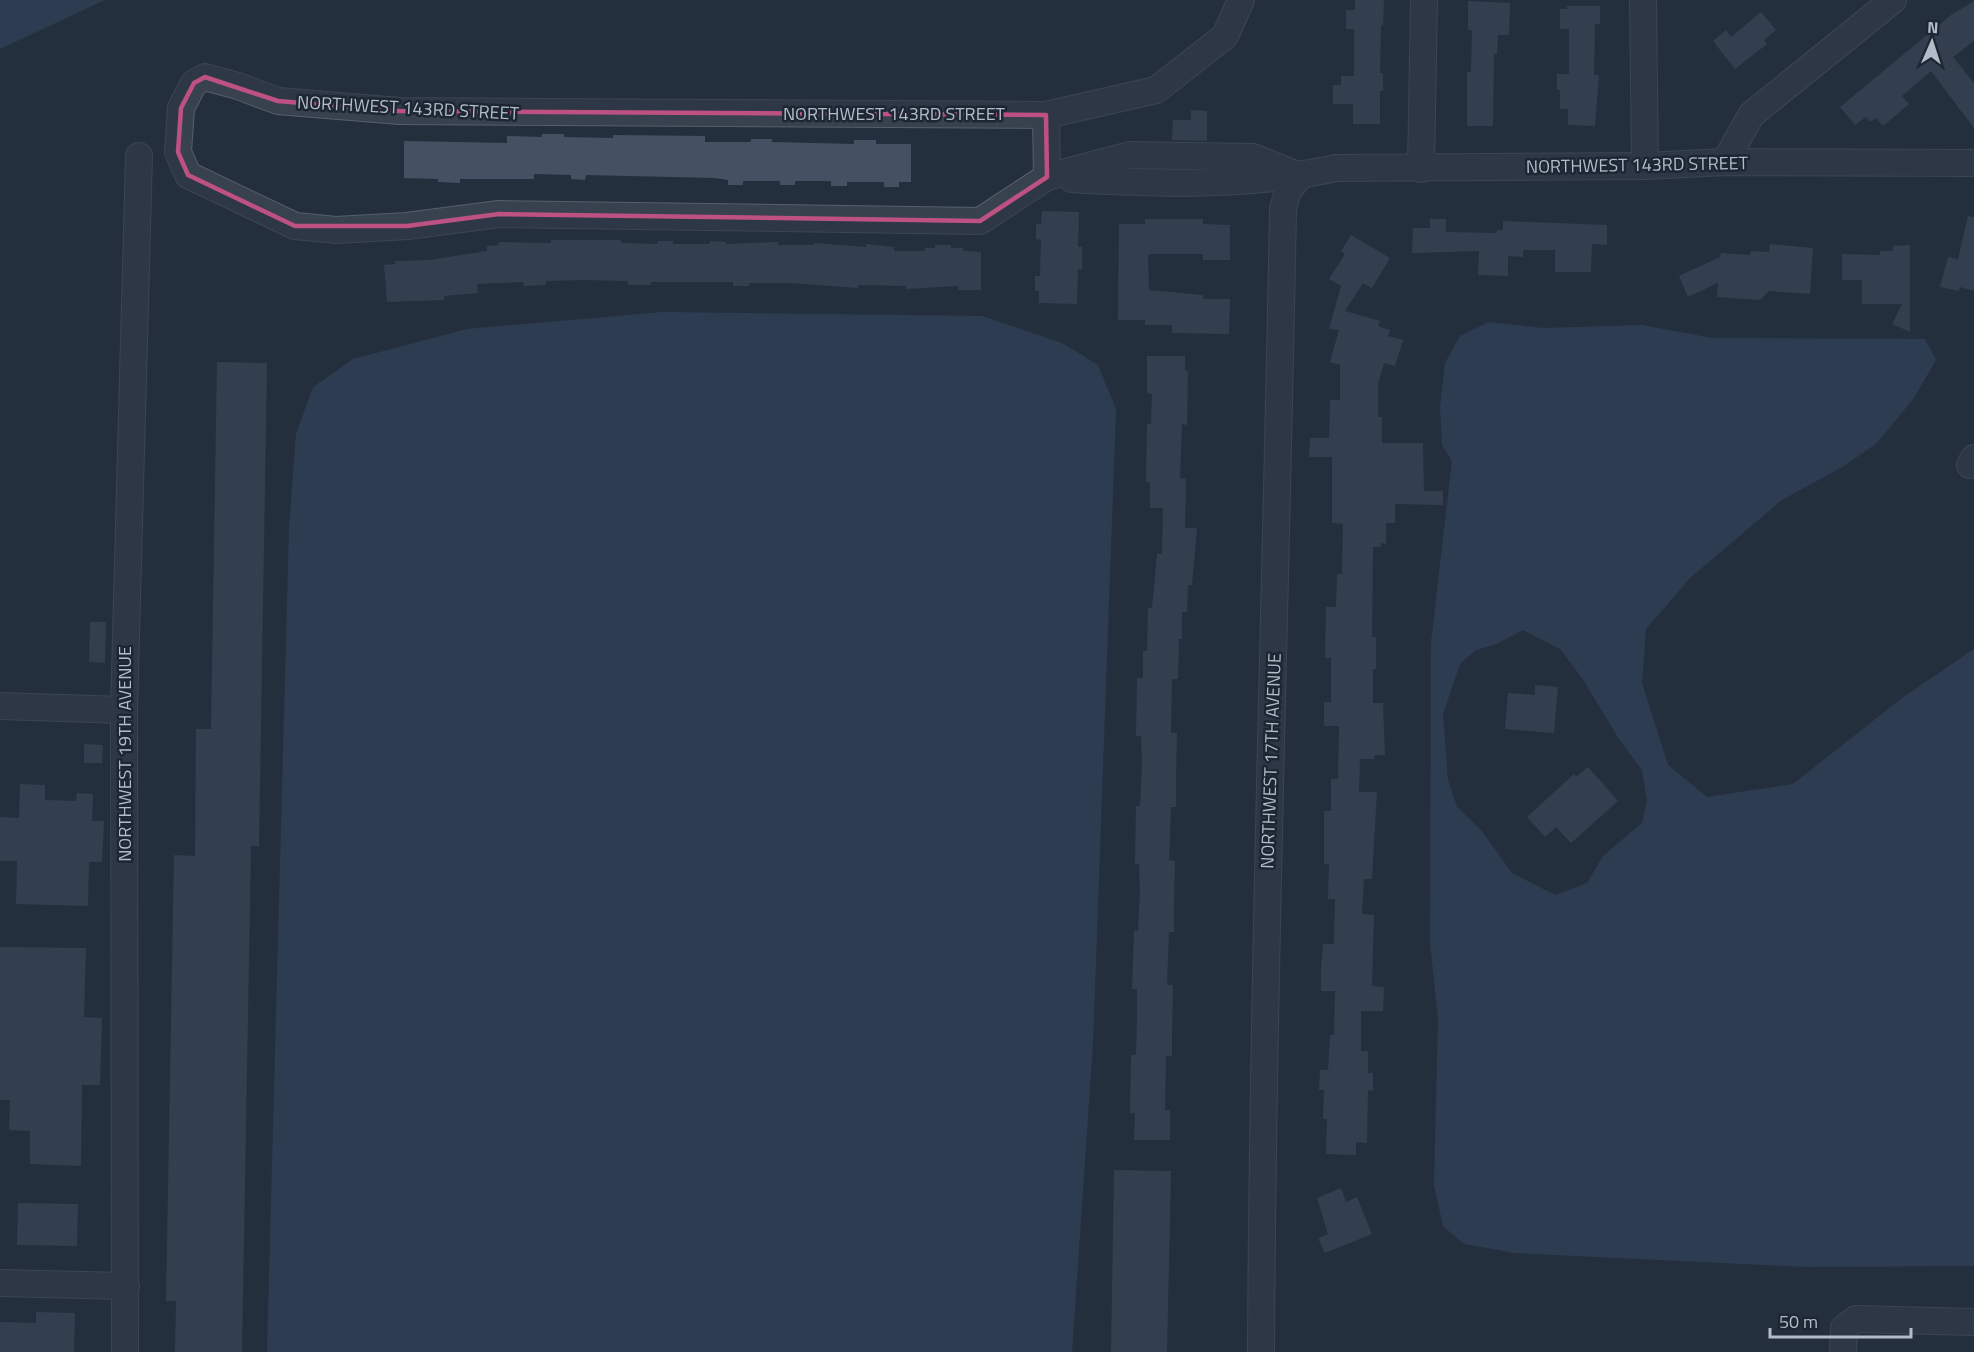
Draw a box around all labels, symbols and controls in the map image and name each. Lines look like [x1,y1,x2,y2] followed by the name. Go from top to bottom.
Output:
[1902,12,1962,72] north arrow
[1927,15,1939,39] text: N
[296,88,520,127] street label: NORTHWEST 143RD STREET
[783,100,1006,127] street label: NORTHWEST 143RD STREET
[1526,149,1749,180] street label: NORTHWEST 143RD STREET
[111,646,138,862] street label: NORTHWEST 19TH AVENUE
[1253,653,1288,869] street label: NORTHWEST 17TH AVENUE
[1770,1301,1911,1339] scale bar
[1779,1308,1818,1335] text: 50 m

